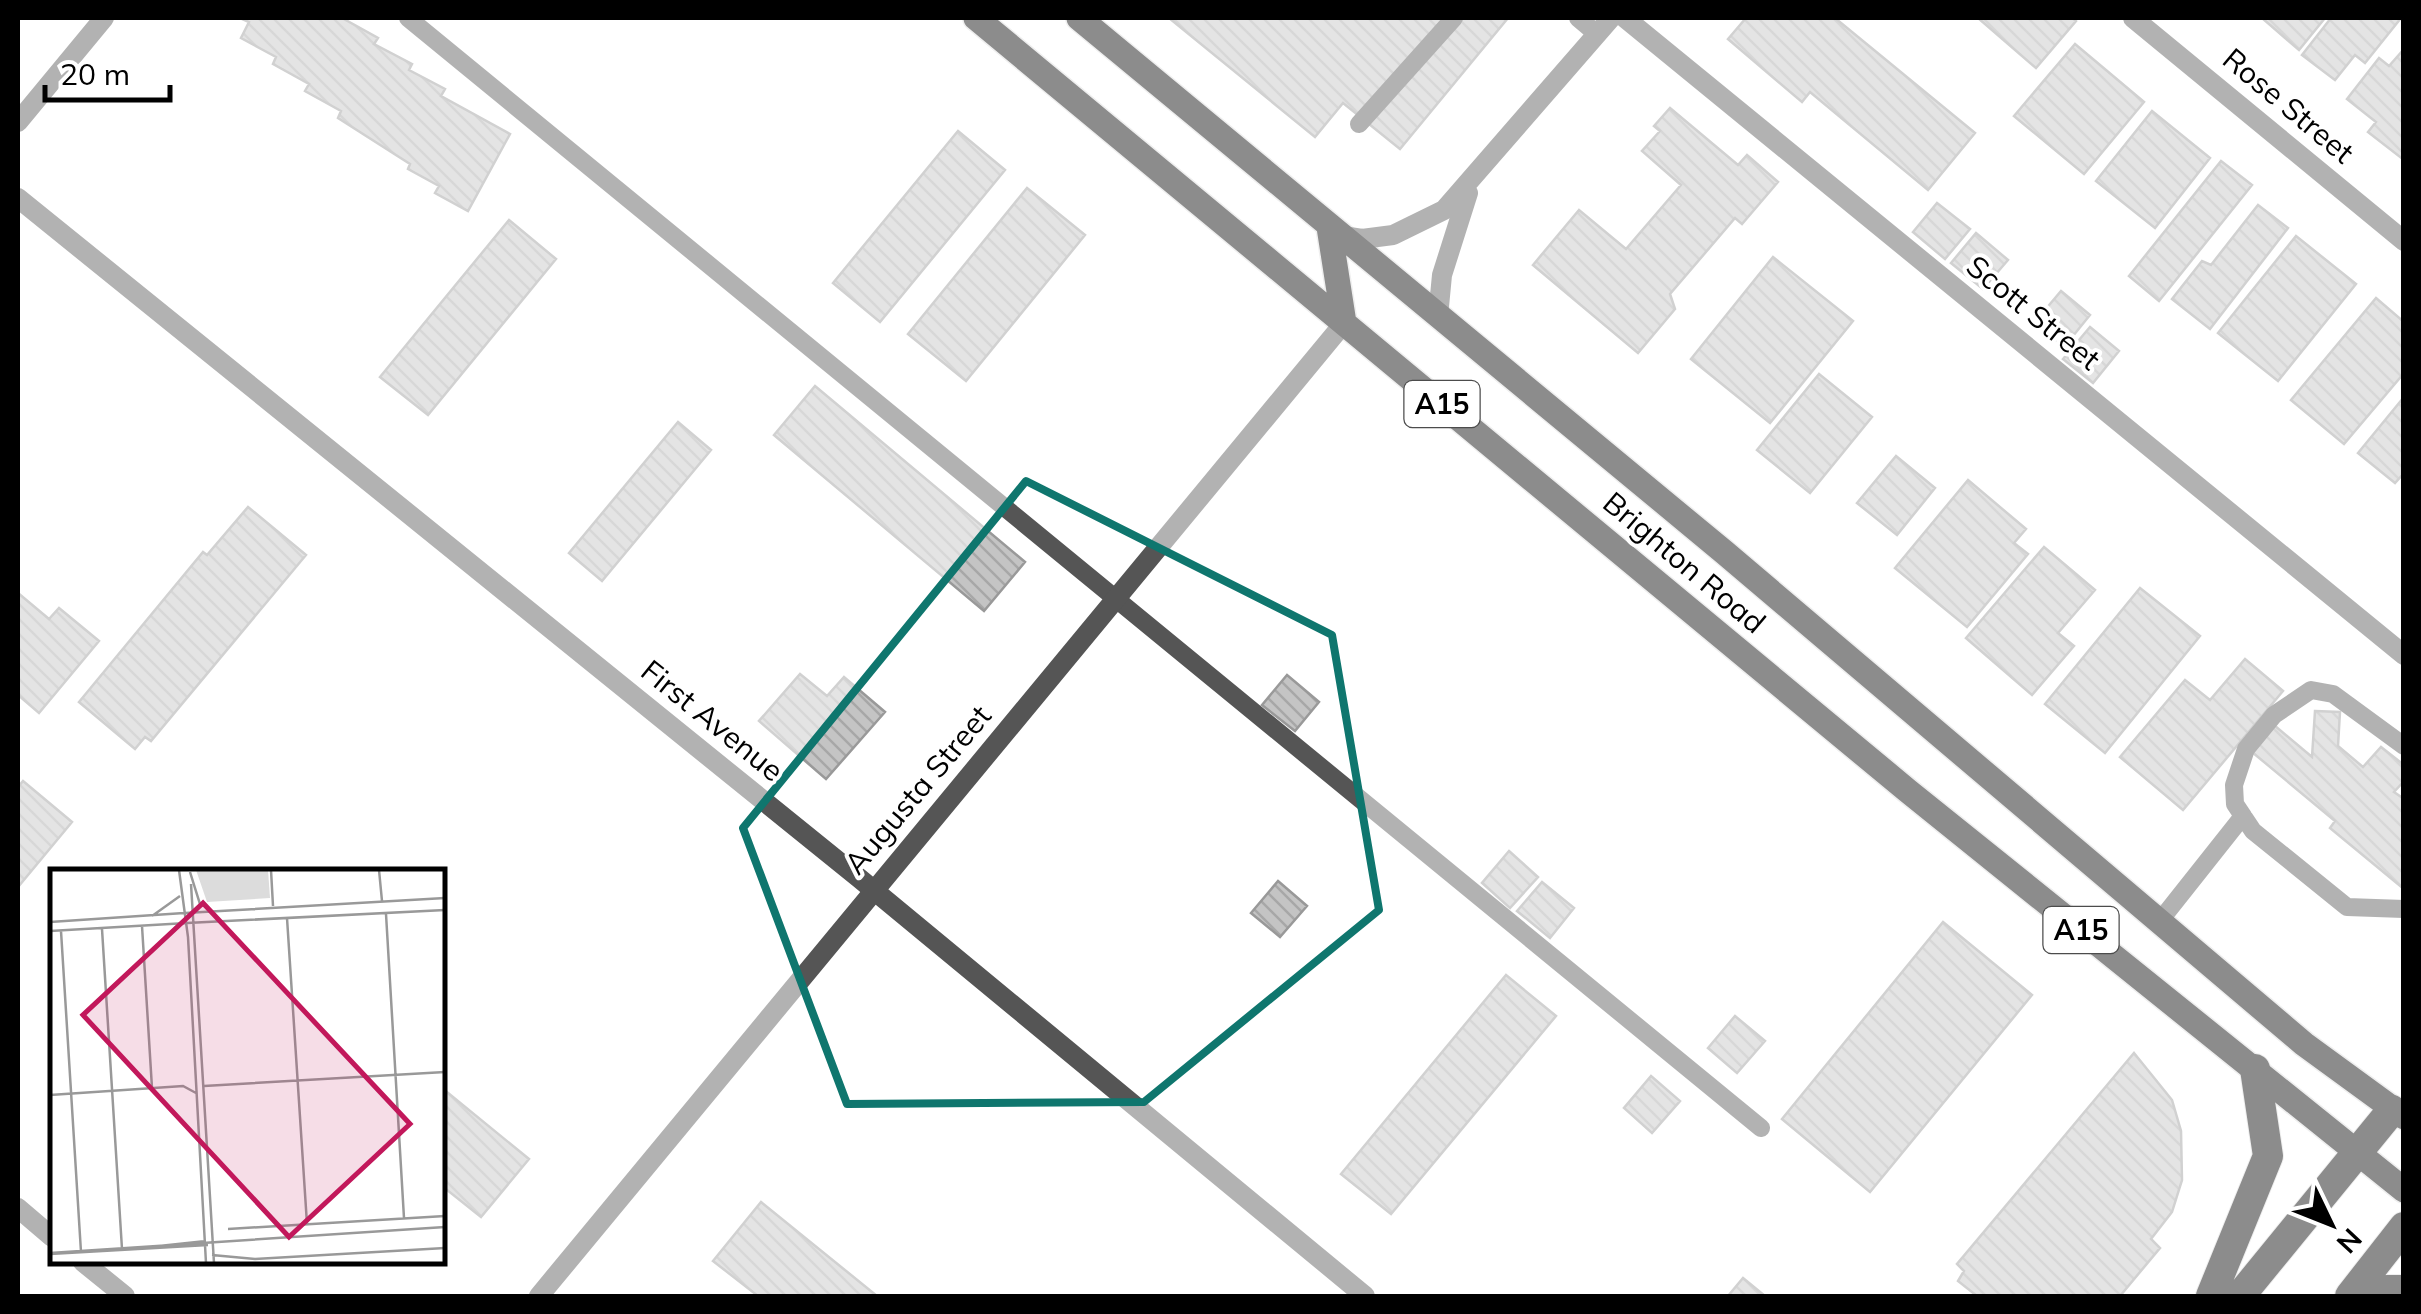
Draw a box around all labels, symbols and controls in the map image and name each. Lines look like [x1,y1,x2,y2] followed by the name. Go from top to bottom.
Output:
[2215,39,2362,171] street label: Rose Street
[45,40,170,102] scale bar
[60,55,130,93] text: 20 m
[1959,247,2108,378] street label: Scott Street
[1404,381,1480,427] road number: A15
[1596,483,1774,641] street label: Brighton Road
[634,651,792,789] street label: First Avenue
[836,697,999,882] street label: Augusta Street
[50,869,445,1264] inset map
[2044,907,2118,953] road number: A15
[2281,1174,2381,1274] north arrow
[2330,1222,2370,1261] text: N

